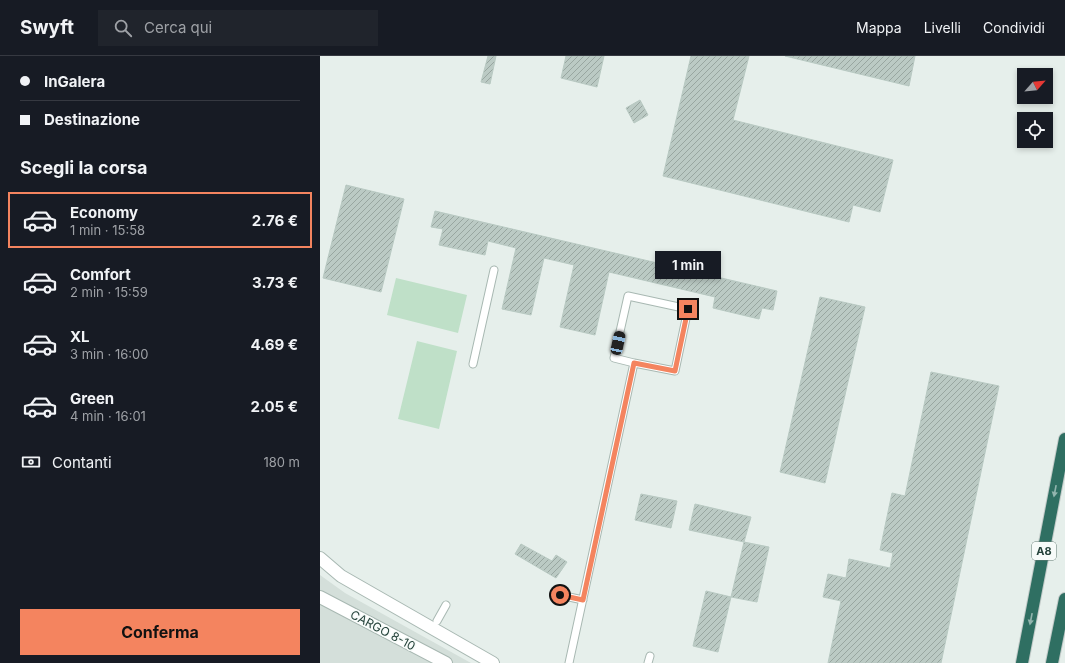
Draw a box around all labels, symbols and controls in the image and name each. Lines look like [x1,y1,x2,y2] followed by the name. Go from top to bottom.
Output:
[98,10,378,46] search box
[20,16,74,39] text: Swyft
[112,17,134,39] icon: search
[144,18,212,37] text: Cerca qui
[856,19,902,36] text: Mappa
[924,19,961,36] text: Livelli
[983,19,1045,36] text: Condividi
[1017,68,1053,104] north arrow
[1017,68,1053,148] map controls
[44,72,105,91] text: InGalera
[44,110,140,129] text: Destinazione
[1017,112,1053,148] button: locate
[20,157,148,178] text: Scegli la corsa
[22,202,58,238] icon: car
[70,203,138,222] text: Economy
[252,211,298,230] text: 2.76 €
[70,222,145,238] text: 1 min · 15:58
[655,251,721,279] callout: 1 min
[672,257,704,273] text: 1 min
[22,264,58,300] icon: car
[70,265,131,284] text: Comfort
[252,273,298,292] text: 3.73 €
[70,284,148,300] text: 2 min · 15:59
[679,300,697,318] route end
[22,326,58,362] icon: car
[70,327,90,346] text: XL
[610,330,626,356] car
[250,335,298,354] text: 4.69 €
[70,346,148,362] text: 3 min · 16:00
[22,388,58,424] icon: car
[70,389,114,408] text: Green
[250,397,298,416] text: 2.05 €
[70,408,146,424] text: 4 min · 16:01
[20,451,42,473] icon: cash
[52,453,112,472] text: Contanti
[263,454,300,470] text: 180 m
[1052,485,1058,497] one-way arrow
[1032,542,1056,560] road number: A8
[551,586,569,604] route start
[348,607,418,653] street label: CARGO 8-10
[20,609,300,655] button: Conferma
[1027,613,1033,625] one-way arrow

